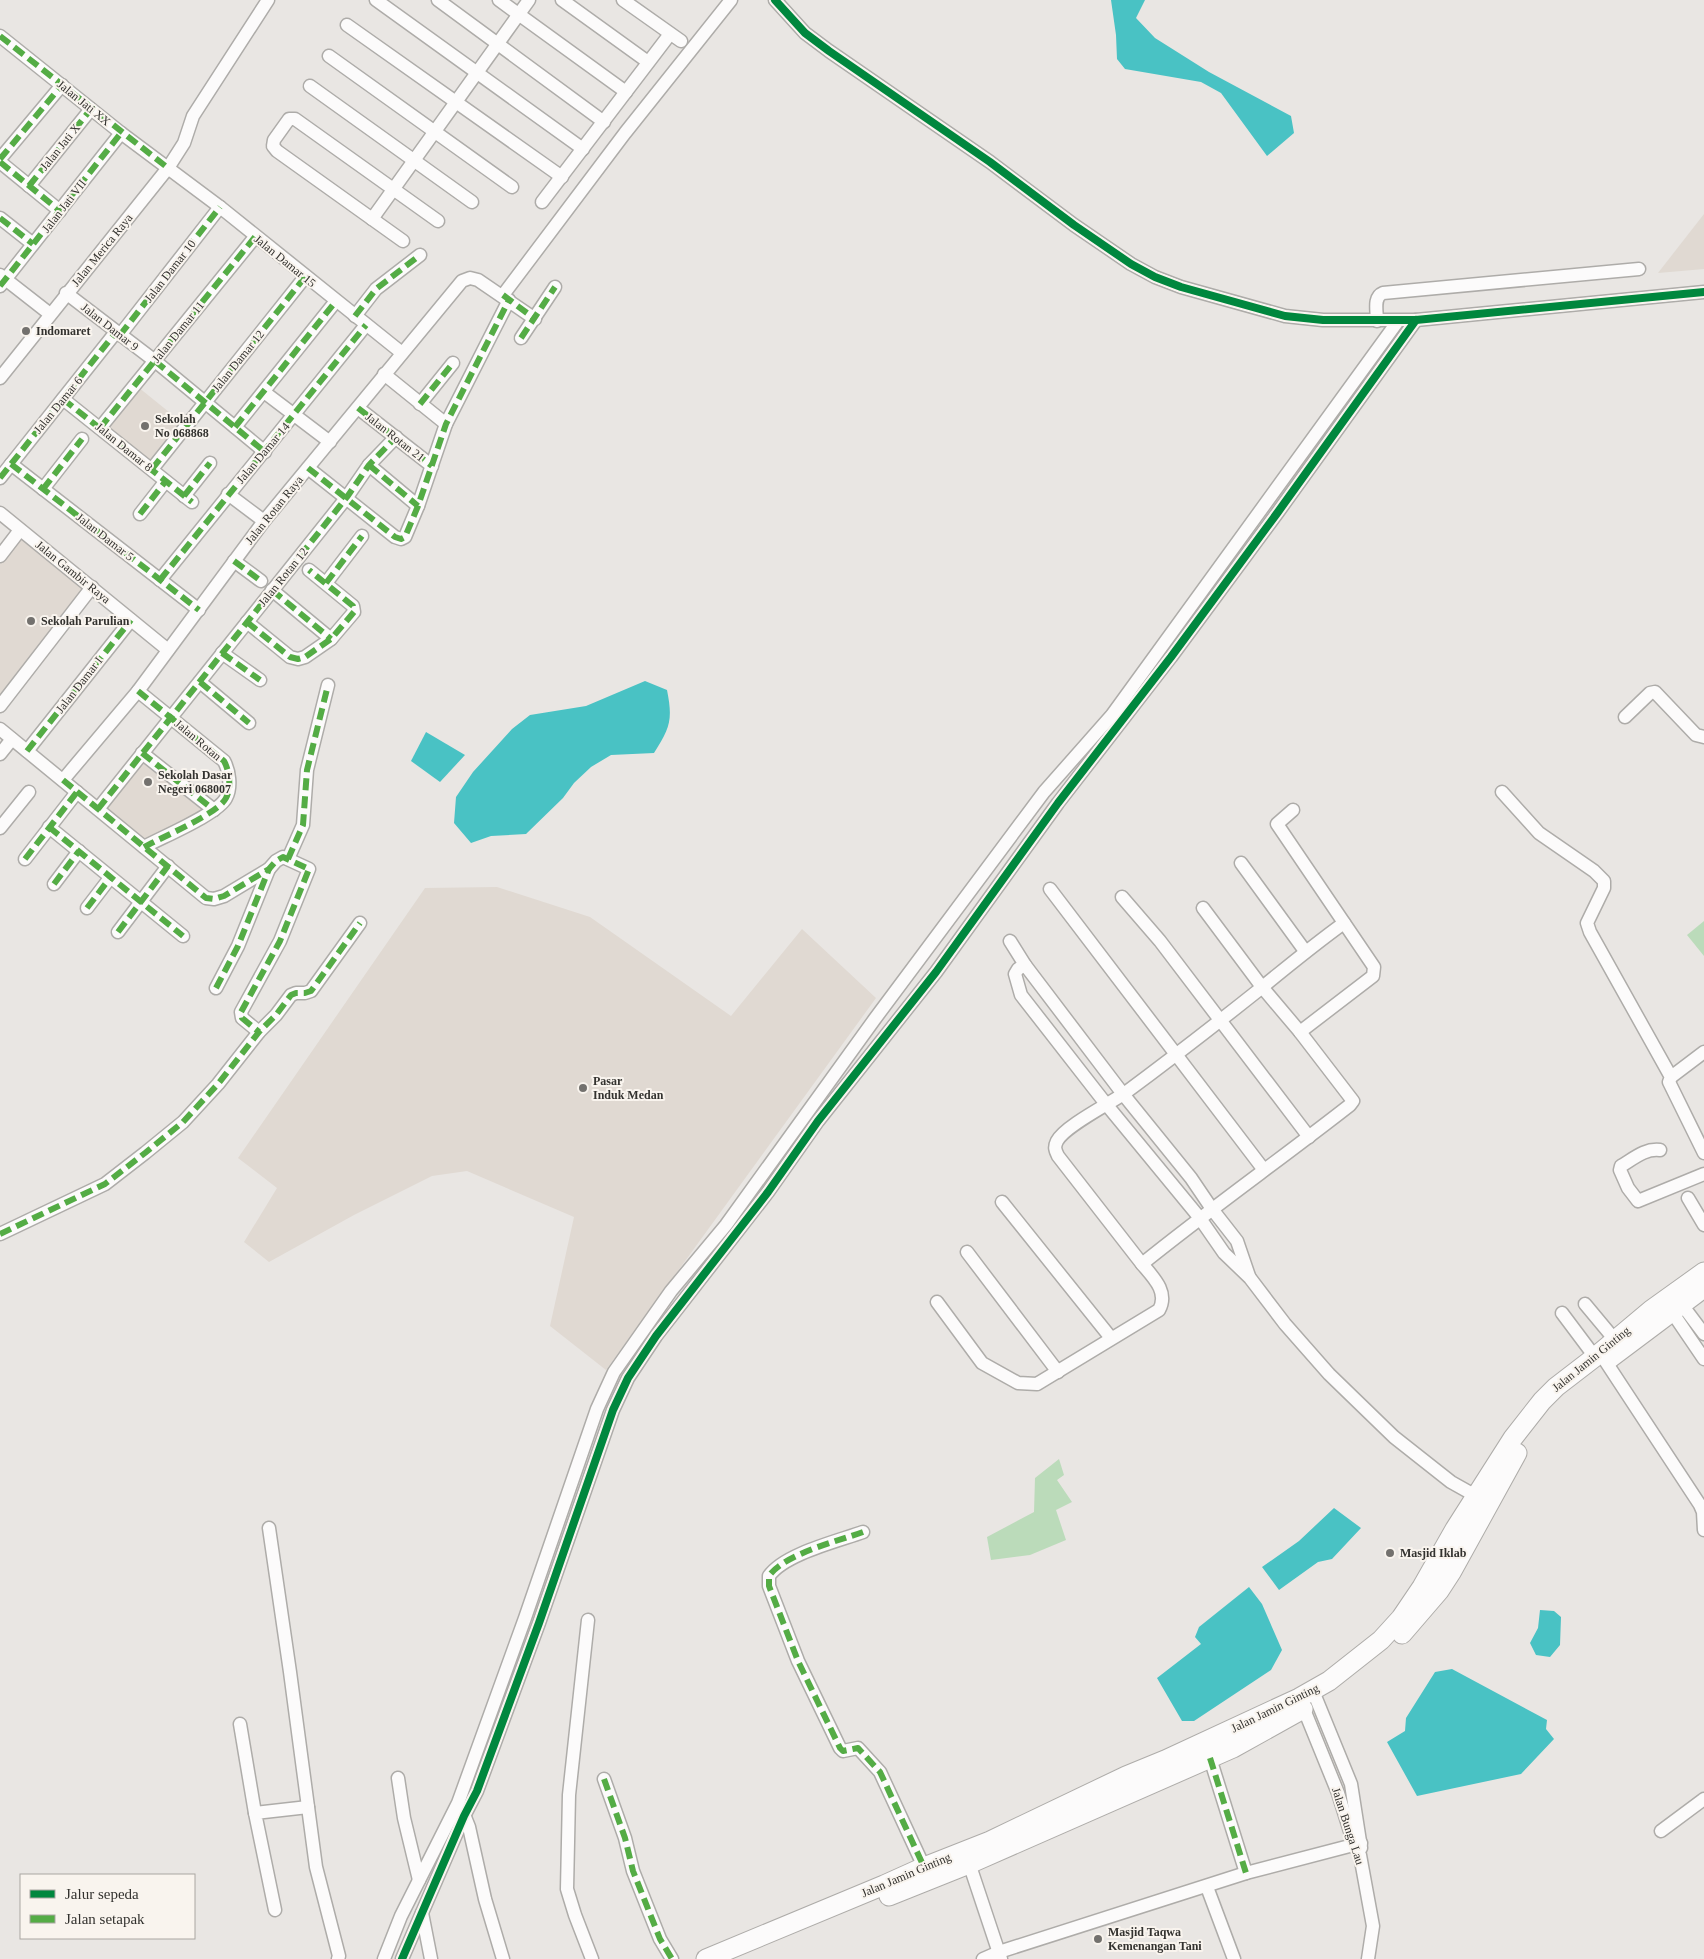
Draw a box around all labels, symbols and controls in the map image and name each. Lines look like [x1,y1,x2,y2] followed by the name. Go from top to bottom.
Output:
[54,77,114,129] street label: Jalan Jati XX
[37,121,83,173] street label: Jalan Jati X
[39,177,89,235] street label: Jalan Jati VII
[68,210,136,289] street label: Jalan Merica Raya
[251,232,319,290] street label: Jalan Damar 15
[141,237,199,305] street label: Jalan Damar 10
[149,299,207,365] street label: Jalan Damar 11
[78,300,142,354] street label: Jalan Damar 9
[36,324,90,338] place label: Indomaret
[20,325,32,337] marker: Indomaret
[209,327,267,395] street label: Jalan Damar 12
[31,374,85,436] street label: Jalan Damar 6
[363,410,427,464] street label: Jalan Rotan 21
[155,412,209,440] place label: Sekolah No 068868
[93,420,155,474] street label: Jalan Damar 8
[139,420,151,432] marker: Sekolah No 068868
[233,420,293,486] street label: Jalan Damar 14
[242,472,306,547] street label: Jalan Rotan Raya
[73,510,137,564] street label: Jalan Damar 5
[33,538,114,607] street label: Jalan Gambir Raya
[255,545,311,609] street label: Jalan Rotan 12
[41,614,130,628] place label: Sekolah Parulian
[25,615,37,627] marker: Sekolah Parulian
[53,654,105,716] street label: Jalan Damar I
[172,717,224,763] street label: Jalan Rotan
[158,768,233,796] place label: Sekolah Dasar Negeri 068007
[142,776,154,788] marker: Sekolah Dasar Negeri 068007
[593,1074,664,1102] place label: Pasar Induk Medan
[577,1082,589,1094] marker: Pasar Induk Medan
[1549,1323,1633,1395] street label: Jalan Jamin Ginting
[1400,1546,1467,1560] place label: Masjid Iklab
[1384,1547,1396,1559] marker: Masjid Iklab
[1229,1681,1321,1735] street label: Jalan Jamin Ginting
[1329,1785,1367,1867] street label: Jalan Bunga Lau
[859,1850,953,1900] street label: Jalan Jamin Ginting
[20,1874,195,1939] legend
[65,1886,139,1902] text: Jalur sepeda
[65,1911,145,1927] text: Jalan setapak
[1108,1925,1202,1953] place label: Masjid Taqwa Kemenangan Tani
[1092,1933,1104,1945] marker: Masjid Taqwa Kemenangan Tani

